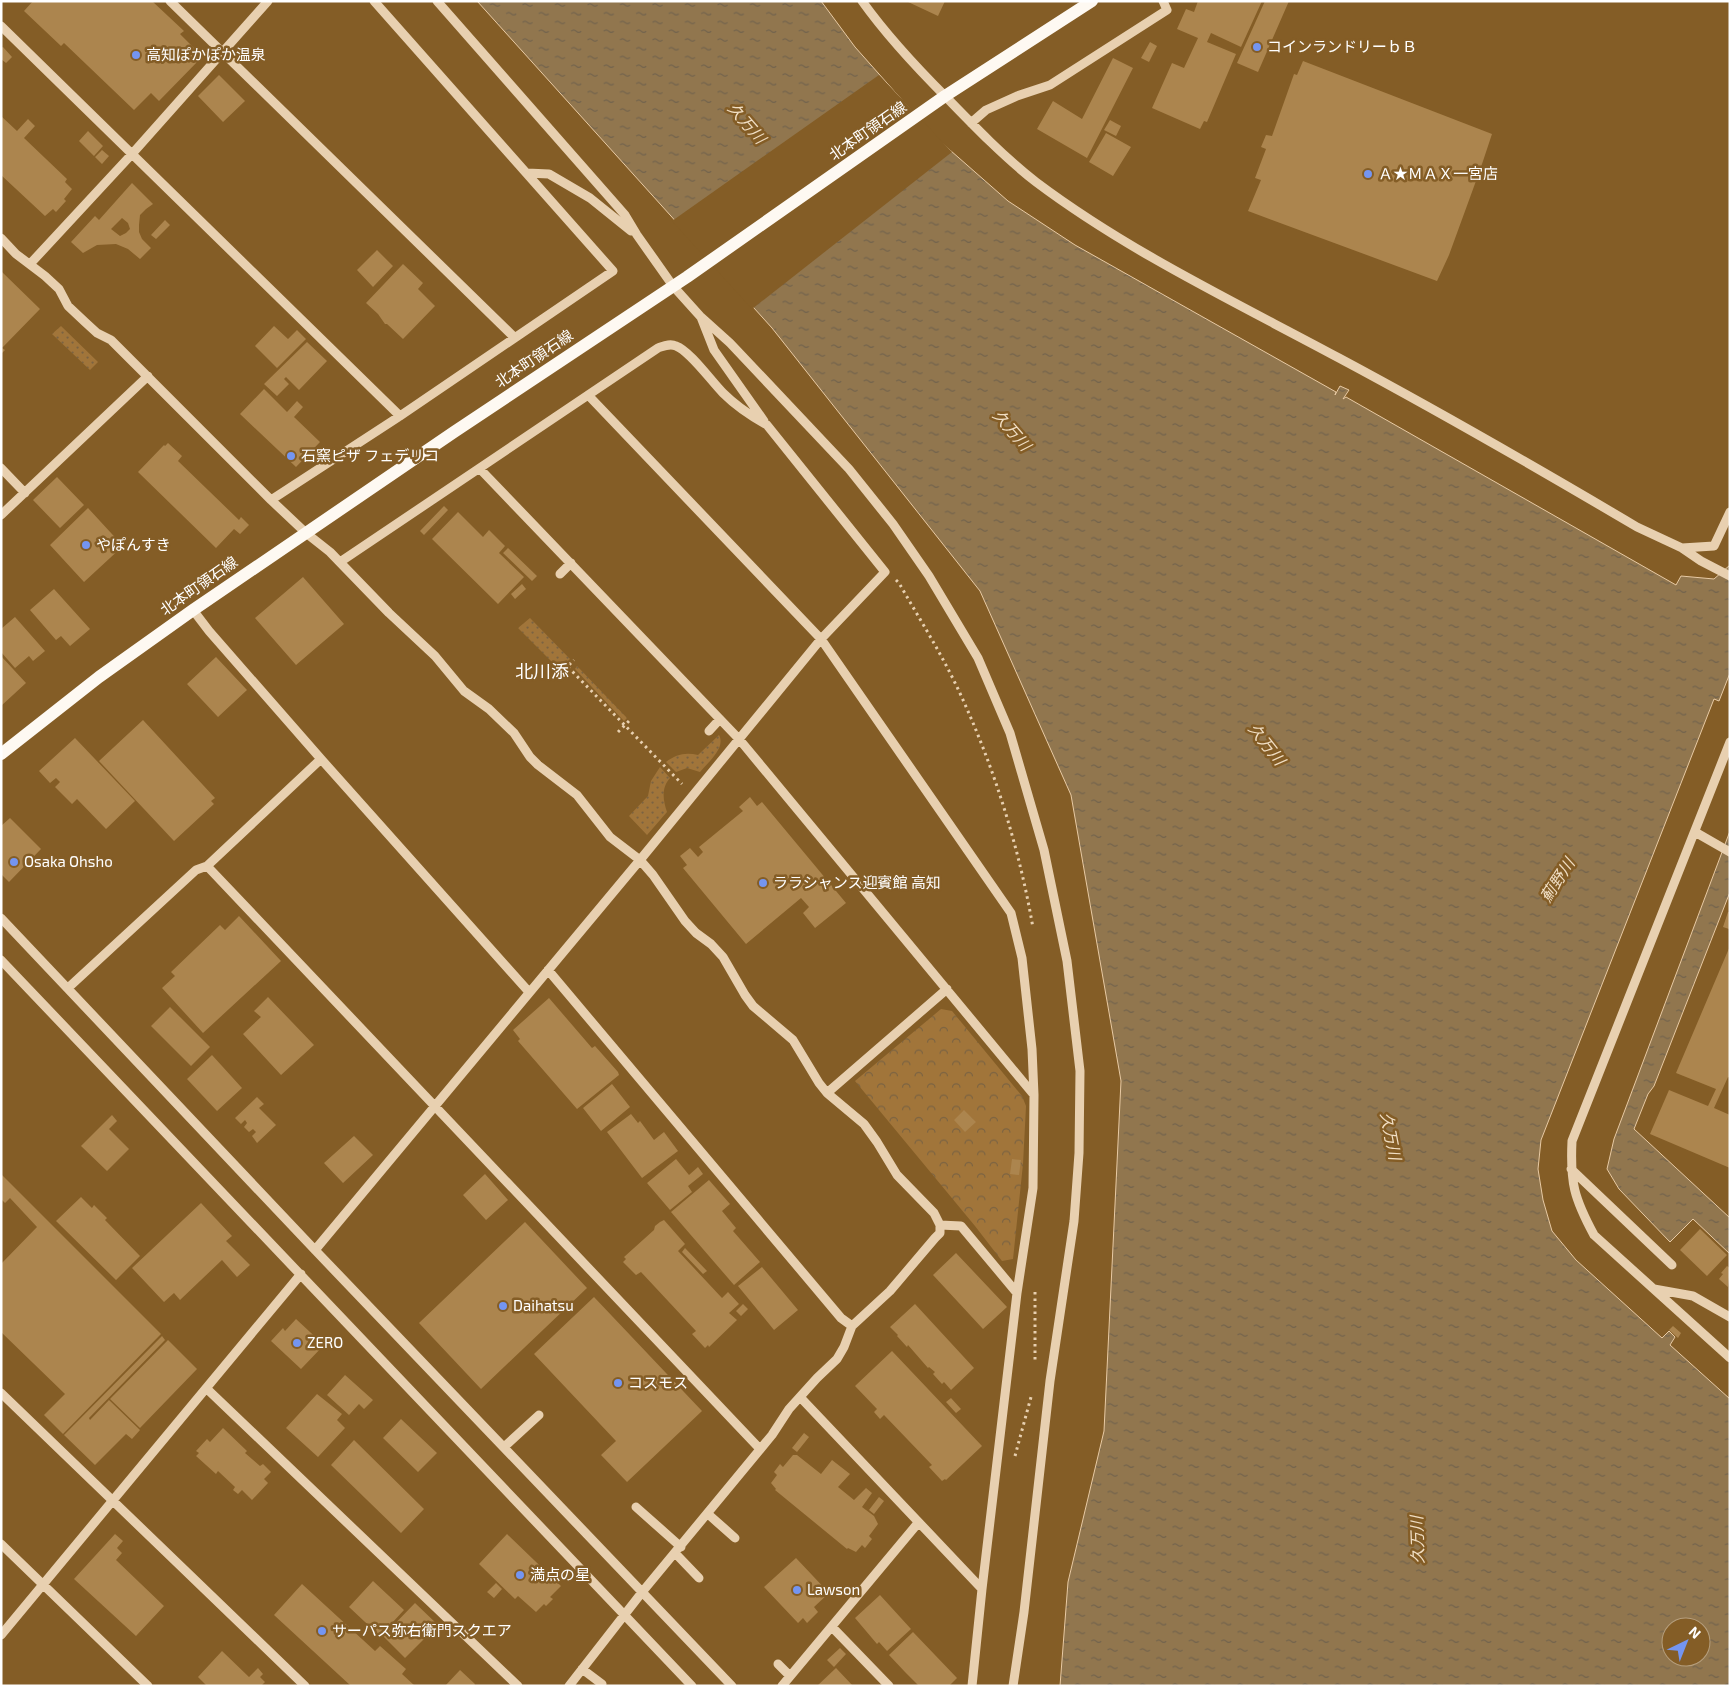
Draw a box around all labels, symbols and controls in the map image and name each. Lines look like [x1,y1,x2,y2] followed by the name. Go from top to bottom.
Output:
[1267,37,1417,55] place label: コインランドリーｂＢ
[1251,41,1263,53] marker: コインランドリーｂＢ
[146,45,266,63] place label: 高知ぽかぽか温泉
[130,49,142,61] marker: 高知ぽかぽか温泉
[825,97,909,163] street label: 北本町領石線
[724,98,772,149] water label: 久万川
[1378,164,1498,182] place label: Ａ★ＭＡＸ一宮店
[1362,168,1374,180] marker: Ａ★ＭＡＸ一宮店
[491,326,576,391] street label: 北本町領石線
[989,405,1037,456] water label: 久万川
[301,446,439,464] place label: 石窯ピザ フェデリコ
[285,450,297,462] marker: 石窯ピザ フェデリコ
[96,535,171,553] place label: やぽんすき
[80,539,92,551] marker: やぽんすき
[156,552,240,618] street label: 北本町領石線
[515,660,569,682] district label: 北川添
[1245,719,1291,770] water label: 久万川
[24,852,113,870] place label: Osaka Ohsho
[1536,853,1579,905] water label: 薊野川
[8,856,20,868] marker: Osaka Ohsho
[773,873,941,891] place label: ララシャンス迎賓館 高知
[757,877,769,889] marker: ララシャンス迎賓館 高知
[1378,1111,1406,1163] water label: 久万川
[513,1296,574,1314] place label: Daihatsu
[497,1300,509,1312] marker: Daihatsu
[307,1333,343,1351] place label: ZERO
[291,1337,303,1349] marker: ZERO
[628,1373,688,1391] place label: コスモス
[612,1377,624,1389] marker: コスモス
[1406,1514,1427,1564] water label: 久万川
[530,1565,590,1583] place label: 満点の星
[514,1569,526,1581] marker: 満点の星
[807,1580,860,1598] place label: Lawson
[791,1584,803,1596] marker: Lawson
[1661,1617,1711,1667] north arrow
[332,1621,512,1639] place label: サーパス弥右衛門スクエア
[1686,1622,1705,1642] text: N
[316,1625,328,1637] marker: サーパス弥右衛門スクエア

